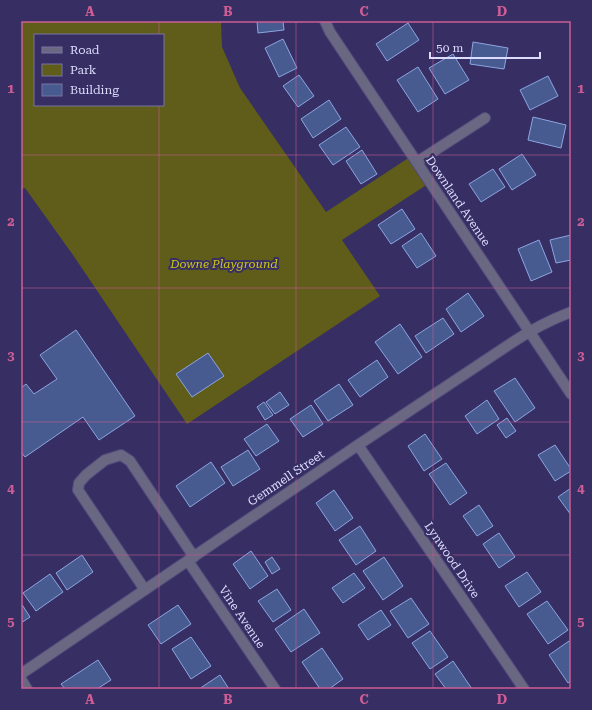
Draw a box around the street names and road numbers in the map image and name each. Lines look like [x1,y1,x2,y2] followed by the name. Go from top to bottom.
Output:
[423,153,494,249] street label: Downland Avenue
[245,447,327,509] street label: Gemmell Street
[421,519,483,601] street label: Lynwood Drive
[216,583,268,651] street label: Vine Avenue

